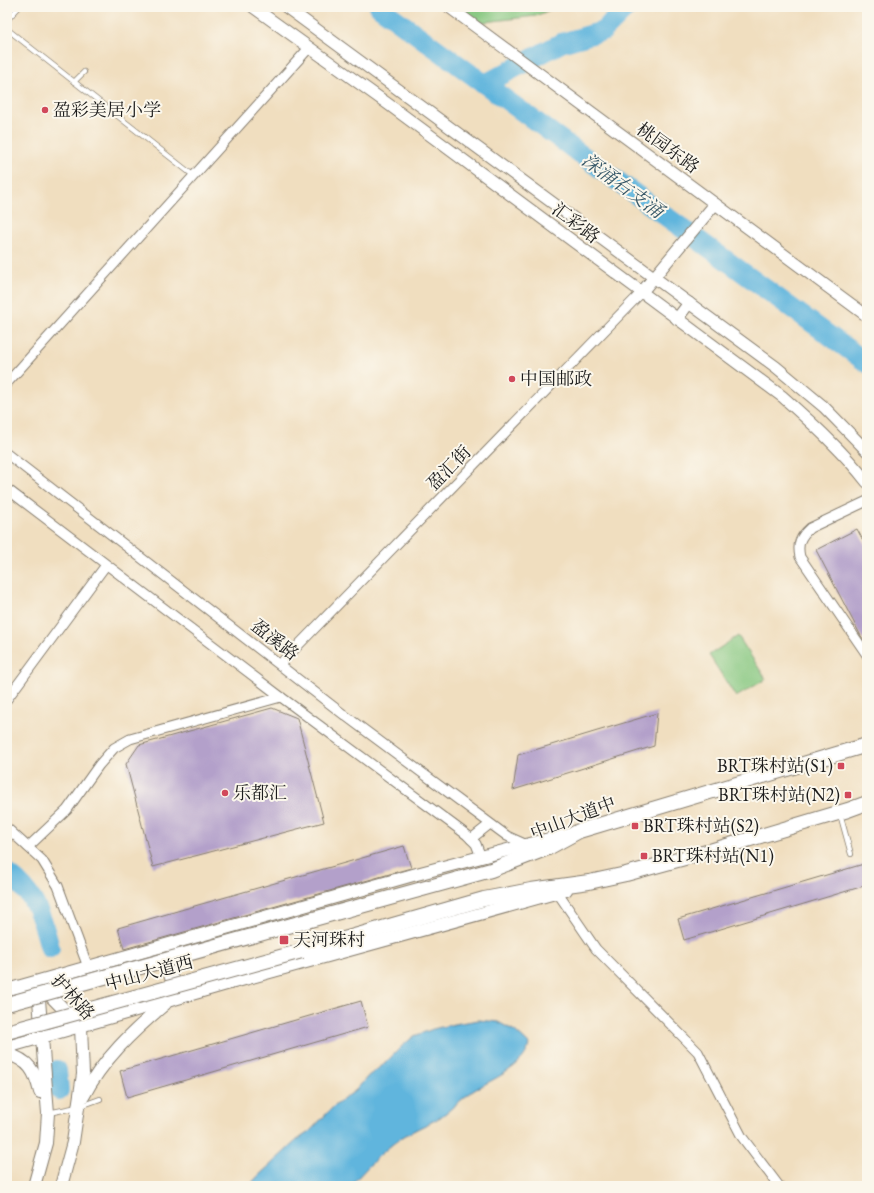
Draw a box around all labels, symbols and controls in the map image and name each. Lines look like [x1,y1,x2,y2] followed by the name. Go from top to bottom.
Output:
[53,98,161,121] place label: 盈彩美居小学
[40,105,50,115] marker: 盈彩美居小学
[632,117,704,178] street label: 桃园东路
[577,147,670,225] water label: 深涌右支涌
[548,197,605,248] street label: 汇彩路
[520,367,592,390] place label: 中国邮政
[507,374,517,384] marker: 中国邮政
[422,440,476,495] street label: 盈汇街
[247,614,304,665] street label: 盈溪路
[717,754,833,777] place label: BRT珠村站(S1)
[836,761,846,771] marker: BRT珠村站(S1)
[233,781,287,804] place label: 乐都汇
[718,783,840,806] place label: BRT珠村站(N2)
[220,788,230,798] marker: 乐都汇
[843,790,853,800] marker: BRT珠村站(N2)
[527,791,619,844] street label: 中山大道中
[643,814,759,837] place label: BRT珠村站(S2)
[630,821,640,831] marker: BRT珠村站(S2)
[652,844,774,867] place label: BRT珠村站(N1)
[639,851,649,861] marker: BRT珠村站(N1)
[293,928,365,951] place label: 天河珠村
[278,934,290,946] marker: 天河珠村
[102,950,195,995] street label: 中山大道西
[47,969,100,1024] street label: 护林路

